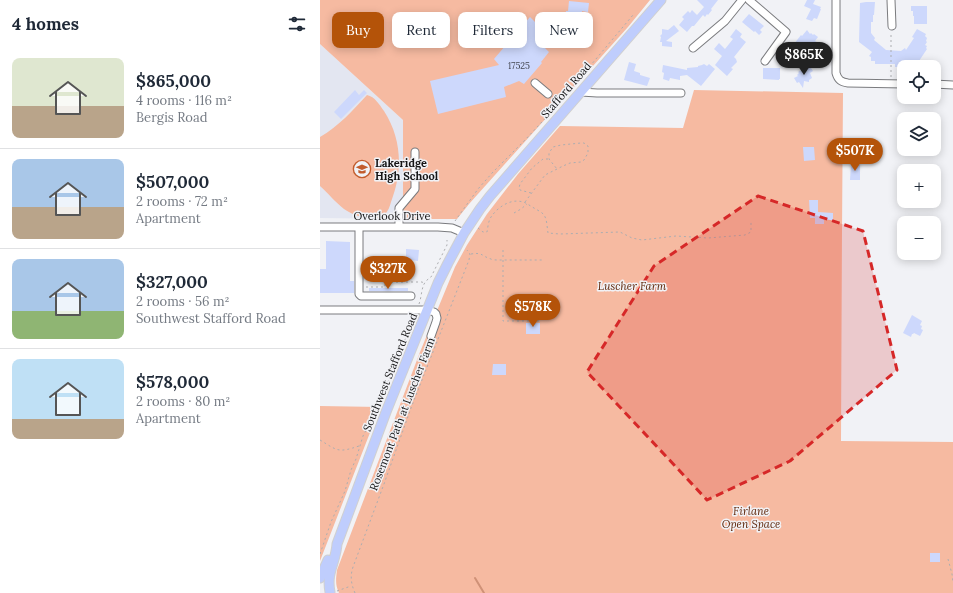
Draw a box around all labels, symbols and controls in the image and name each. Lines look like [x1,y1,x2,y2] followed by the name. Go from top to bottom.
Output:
[332,12,384,48] chip: Buy
[392,12,450,48] chip: Rent
[458,12,527,48] chip: Filters
[535,12,593,48] chip: New
[12,13,79,35] text: 4 homes
[286,13,308,35] icon: filters
[776,42,832,76] pin: $865K
[785,46,823,63] text: $865K
[538,59,594,121] street label: Stafford Road
[508,60,530,71] house number: 17525
[897,60,941,260] map controls
[897,60,941,104] button: locate
[136,70,211,92] text: $865,000
[44,74,92,122] icon: home
[136,92,232,109] text: 4 rooms · 116 m²
[136,109,207,126] text: Bergis Road
[897,112,941,156] button: layers
[827,138,883,172] pin: $507K
[836,142,874,159] text: $507K
[375,156,439,183] place label: Lakeridge High School
[352,159,372,179] school or university icon: Lakeridge High School
[897,164,941,208] button: +
[136,171,209,193] text: $507,000
[44,175,92,223] icon: home
[136,193,228,210] text: 2 rooms · 72 m²
[353,209,431,223] street label: Overlook Drive
[136,210,201,227] text: Apartment
[897,216,941,260] button: −
[360,256,416,290] pin: $327K
[369,260,407,277] text: $327K
[136,271,208,293] text: $327,000
[44,275,92,323] icon: home
[598,279,667,293] park label: Luscher Farm
[136,293,230,310] text: 2 rooms · 56 m²
[505,294,561,328] pin: $578K
[514,298,552,315] text: $578K
[136,310,286,327] text: Southwest Stafford Road
[360,310,420,433] street label: Southwest Stafford Road
[366,335,438,493] street label: Rosemont Path at Luscher Farm
[136,371,209,393] text: $578,000
[44,375,92,423] icon: home
[136,393,230,410] text: 2 rooms · 80 m²
[136,410,201,427] text: Apartment
[722,504,780,531] park label: Firlane Open Space

